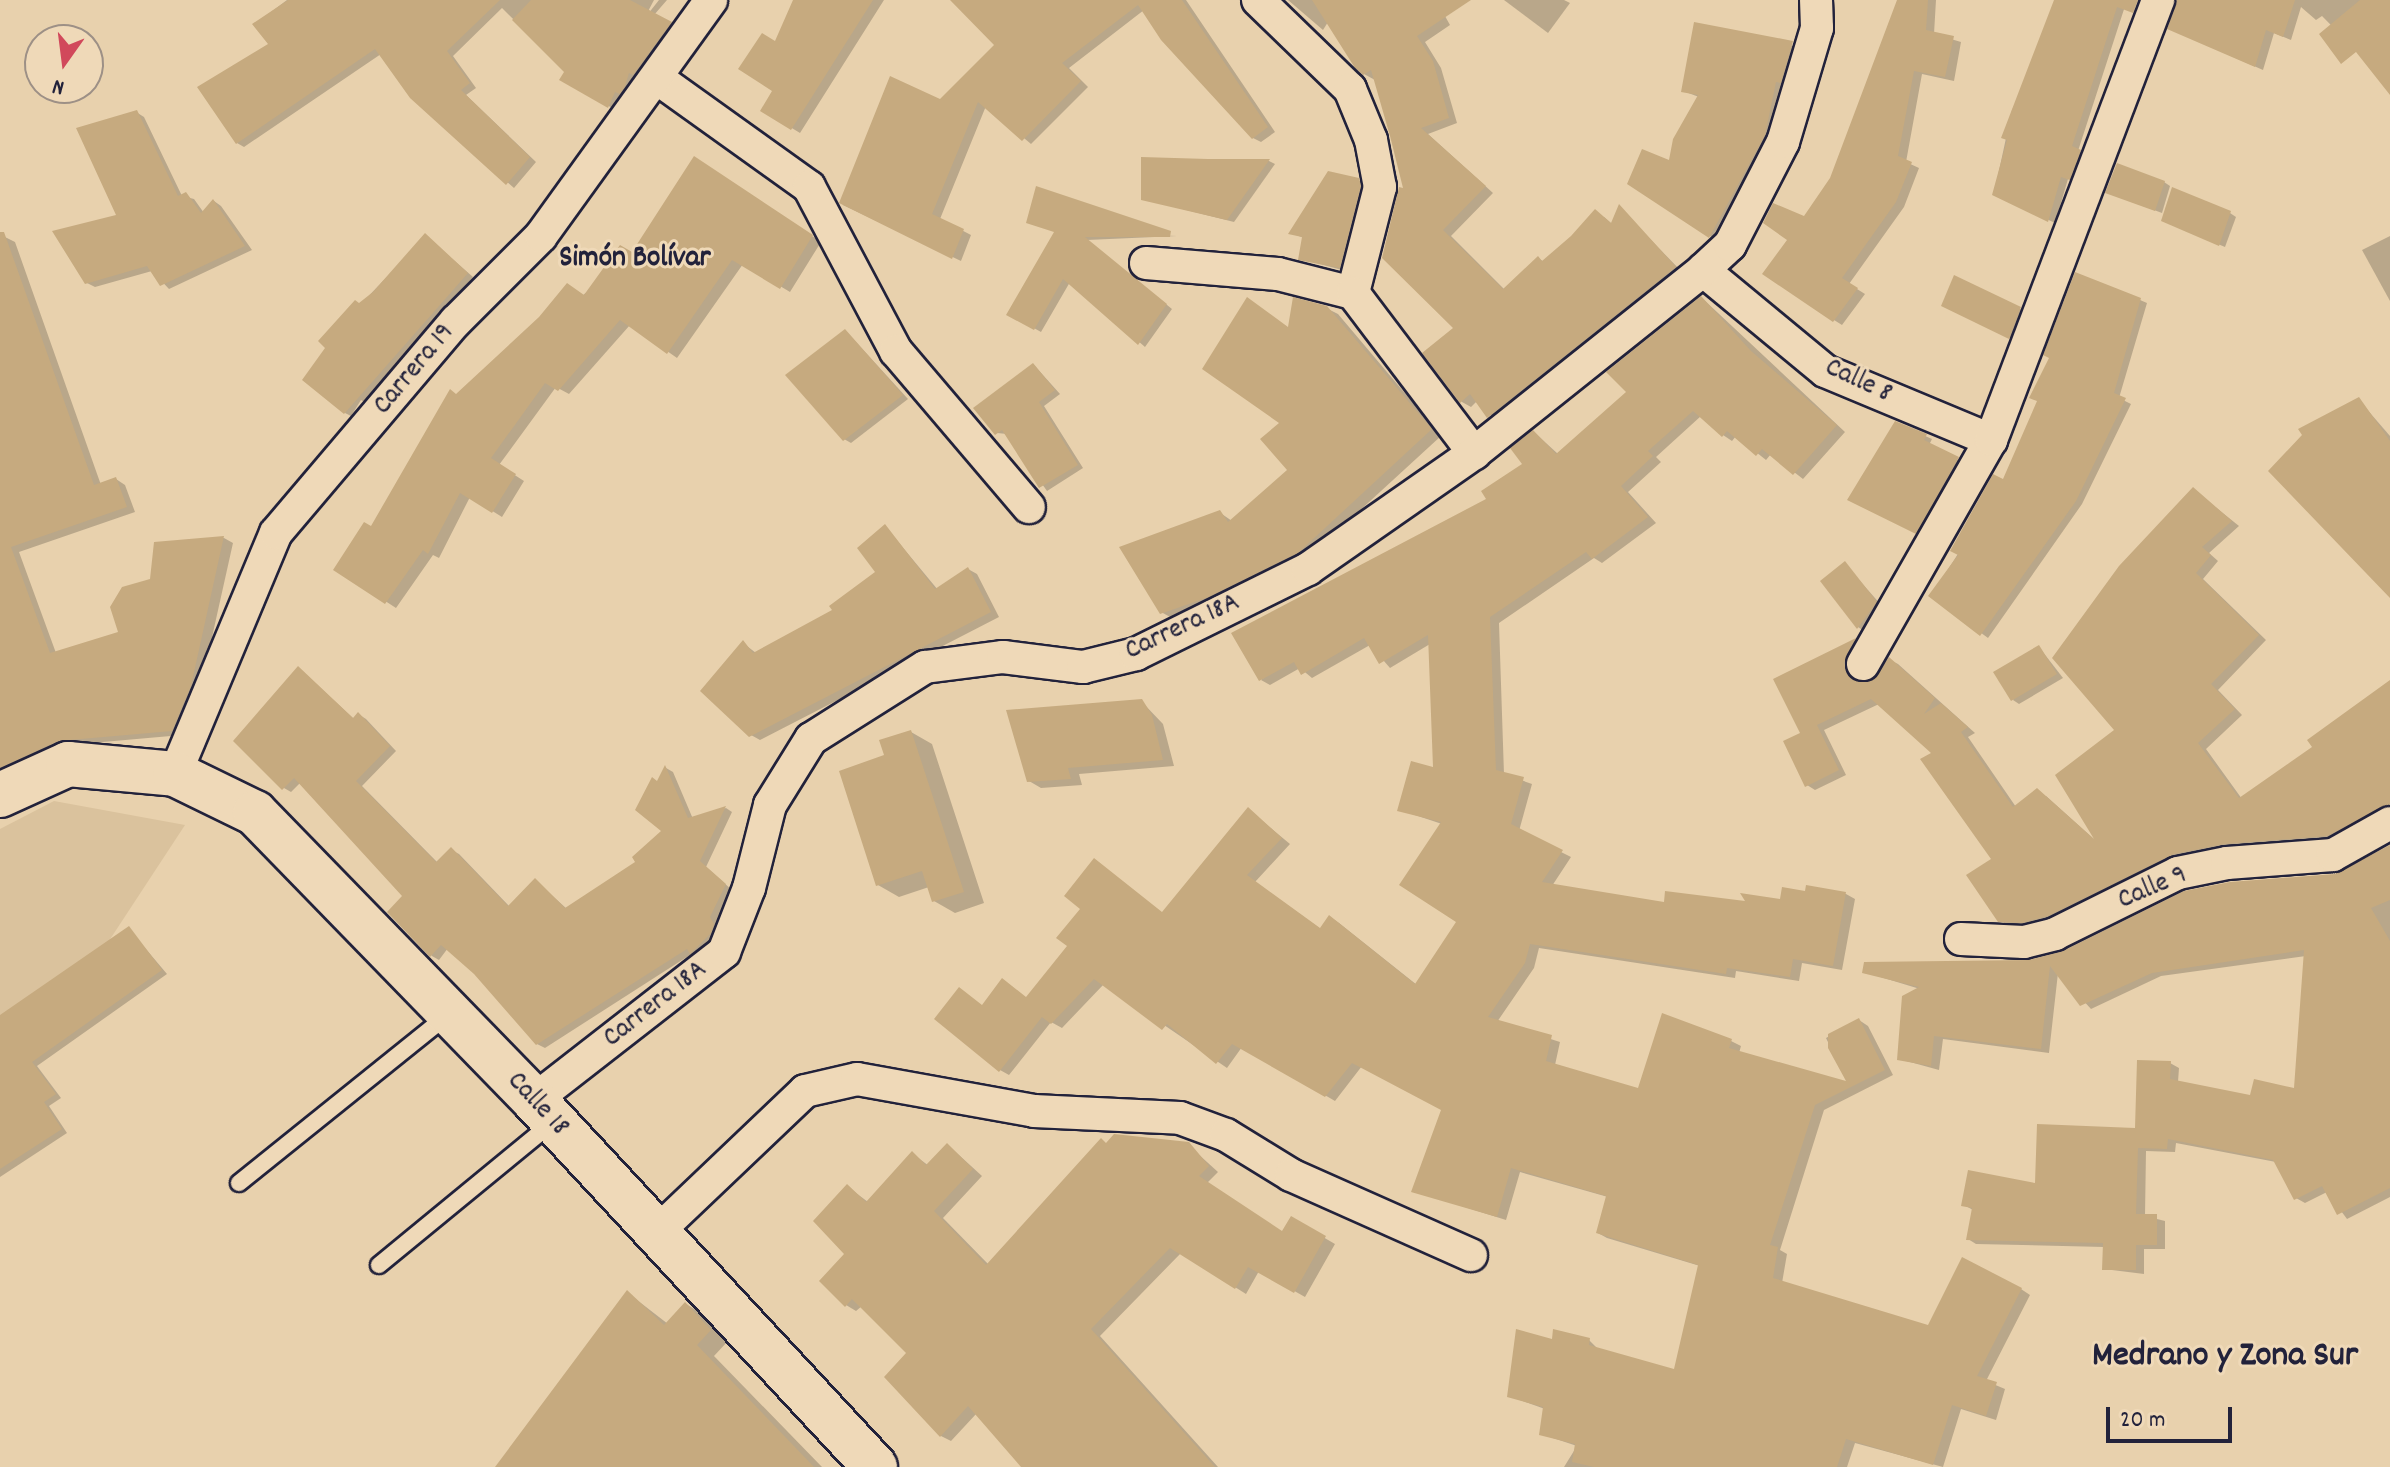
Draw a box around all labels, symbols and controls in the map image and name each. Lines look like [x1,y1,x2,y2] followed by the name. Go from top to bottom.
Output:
[24,24,104,104] north arrow
[50,69,68,102] text: N
[559,242,711,278] district label: Simón Bolívar
[367,317,463,423] street label: Carrera 19
[1819,352,1897,412] street label: Calle 8
[1120,587,1246,669] street label: Carrera 18A
[2113,859,2193,919] street label: Calle 9
[597,954,715,1056] street label: Carrera 18A
[499,1066,575,1144] street label: Calle 18
[2092,1336,2358,1380] district label: Medrano y Zona Sur
[2110,1391,2236,1441] scale bar
[2120,1404,2166,1438] text: 20 m

